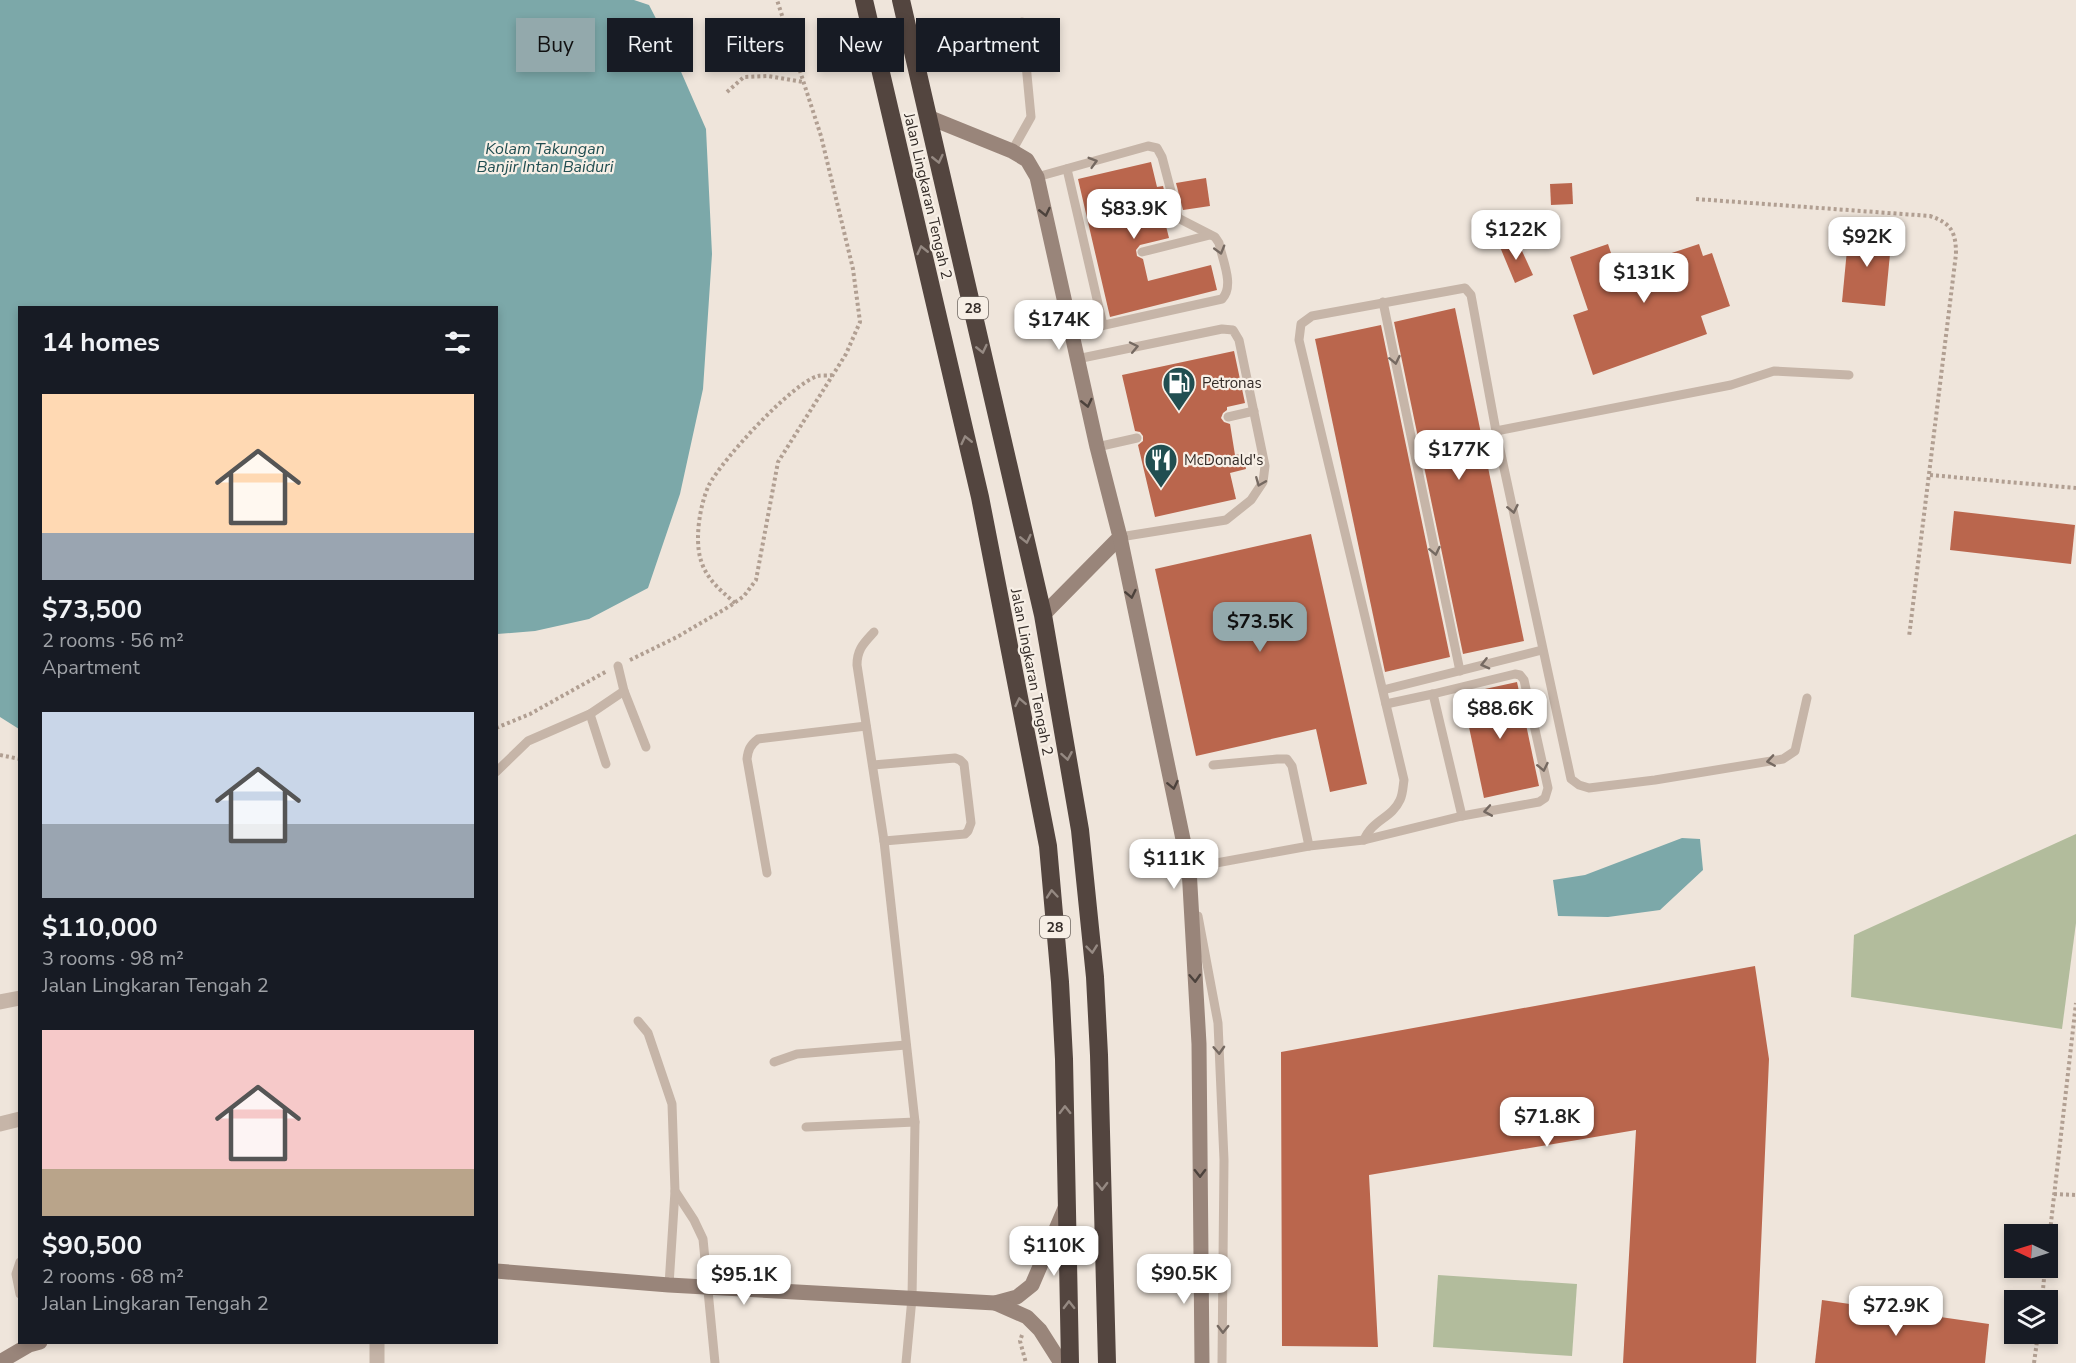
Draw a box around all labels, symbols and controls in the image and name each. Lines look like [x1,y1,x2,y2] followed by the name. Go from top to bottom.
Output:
[516,18,595,72] chip: Buy
[607,18,693,72] chip: Rent
[705,18,805,72] chip: Filters
[817,18,904,72] chip: New
[916,18,1060,72] chip: Apartment
[899,110,957,281] street label: Jalan Lingkaran Tengah 2
[477,138,614,178] water label: Kolam Takungan Banjir Intan Baiduri
[931,154,944,164] one-way arrow
[1088,156,1098,169] one-way arrow
[1085,189,1183,240] pin: $83.9K
[1101,195,1167,222] text: $83.9K
[1038,207,1051,217] one-way arrow
[1474,210,1558,261] pin: $122K
[1485,216,1547,243] text: $122K
[1831,217,1903,268] pin: $92K
[1842,223,1892,250] text: $92K
[1213,244,1225,255] one-way arrow
[917,245,930,255] one-way arrow
[1602,253,1686,304] pin: $131K
[1613,259,1675,286] text: $131K
[958,297,988,319] road number: 28
[1017,300,1101,351] pin: $174K
[1028,306,1090,333] text: $174K
[42,325,160,360] text: 14 homes
[441,326,474,359] icon: filters
[1129,341,1139,354] one-way arrow
[975,344,988,354] one-way arrow
[1388,354,1401,364] one-way arrow
[1161,365,1197,412] fuel station icon: Petronas
[1202,373,1262,393] place label: Petronas
[1080,397,1093,407] one-way arrow
[1417,430,1501,481] pin: $177K
[204,433,312,541] icon: home
[961,435,974,445] one-way arrow
[1428,436,1490,463] text: $177K
[1143,442,1179,489] restaurant icon: McDonald's
[1184,450,1263,470] place label: McDonald's
[1255,477,1268,487] one-way arrow
[1506,504,1519,514] one-way arrow
[1019,534,1032,544] one-way arrow
[1428,545,1441,555] one-way arrow
[1006,586,1058,757] street label: Jalan Lingkaran Tengah 2
[1124,589,1137,599] one-way arrow
[42,592,142,627] text: $73,500
[1211,602,1309,653] pin: $73.5K
[1227,608,1293,635] text: $73.5K
[42,627,184,654] text: 2 rooms · 56 m²
[42,654,140,681] text: Apartment
[1481,657,1491,670] one-way arrow
[1451,689,1549,740] pin: $88.6K
[1467,695,1533,722] text: $88.6K
[1014,697,1027,707] one-way arrow
[204,751,312,859] icon: home
[1061,751,1073,760] one-way arrow
[1767,754,1776,766] one-way arrow
[1536,761,1549,771] one-way arrow
[1166,780,1179,790] one-way arrow
[1483,804,1493,817] one-way arrow
[1132,839,1216,890] pin: $111K
[1143,845,1205,872] text: $111K
[1046,889,1059,899] one-way arrow
[42,910,158,945] text: $110,000
[1040,916,1070,938] road number: 28
[1085,944,1098,953] one-way arrow
[42,945,184,972] text: 3 rooms · 98 m²
[42,972,269,999] text: Jalan Lingkaran Tengah 2
[1189,974,1202,983] one-way arrow
[1213,1045,1226,1054] one-way arrow
[204,1069,312,1177] icon: home
[1498,1097,1596,1148] pin: $71.8K
[1514,1103,1580,1130] text: $71.8K
[1059,1105,1071,1114] one-way arrow
[1194,1168,1206,1177] one-way arrow
[1096,1181,1109,1190] one-way arrow
[2004,1224,2058,1278] north arrow
[2004,1224,2058,1344] map controls
[1012,1226,1096,1277] pin: $110K
[42,1228,142,1263] text: $90,500
[1023,1232,1085,1259] text: $110K
[1135,1254,1233,1305] pin: $90.5K
[695,1255,793,1306] pin: $95.1K
[1151,1260,1217,1287] text: $90.5K
[711,1261,777,1288] text: $95.1K
[42,1263,184,1290] text: 2 rooms · 68 m²
[1847,1286,1945,1337] pin: $72.9K
[42,1290,269,1317] text: Jalan Lingkaran Tengah 2
[2004,1290,2058,1344] button: layers
[1863,1292,1929,1319] text: $72.9K
[1063,1300,1075,1309] one-way arrow
[1217,1324,1229,1333] one-way arrow

